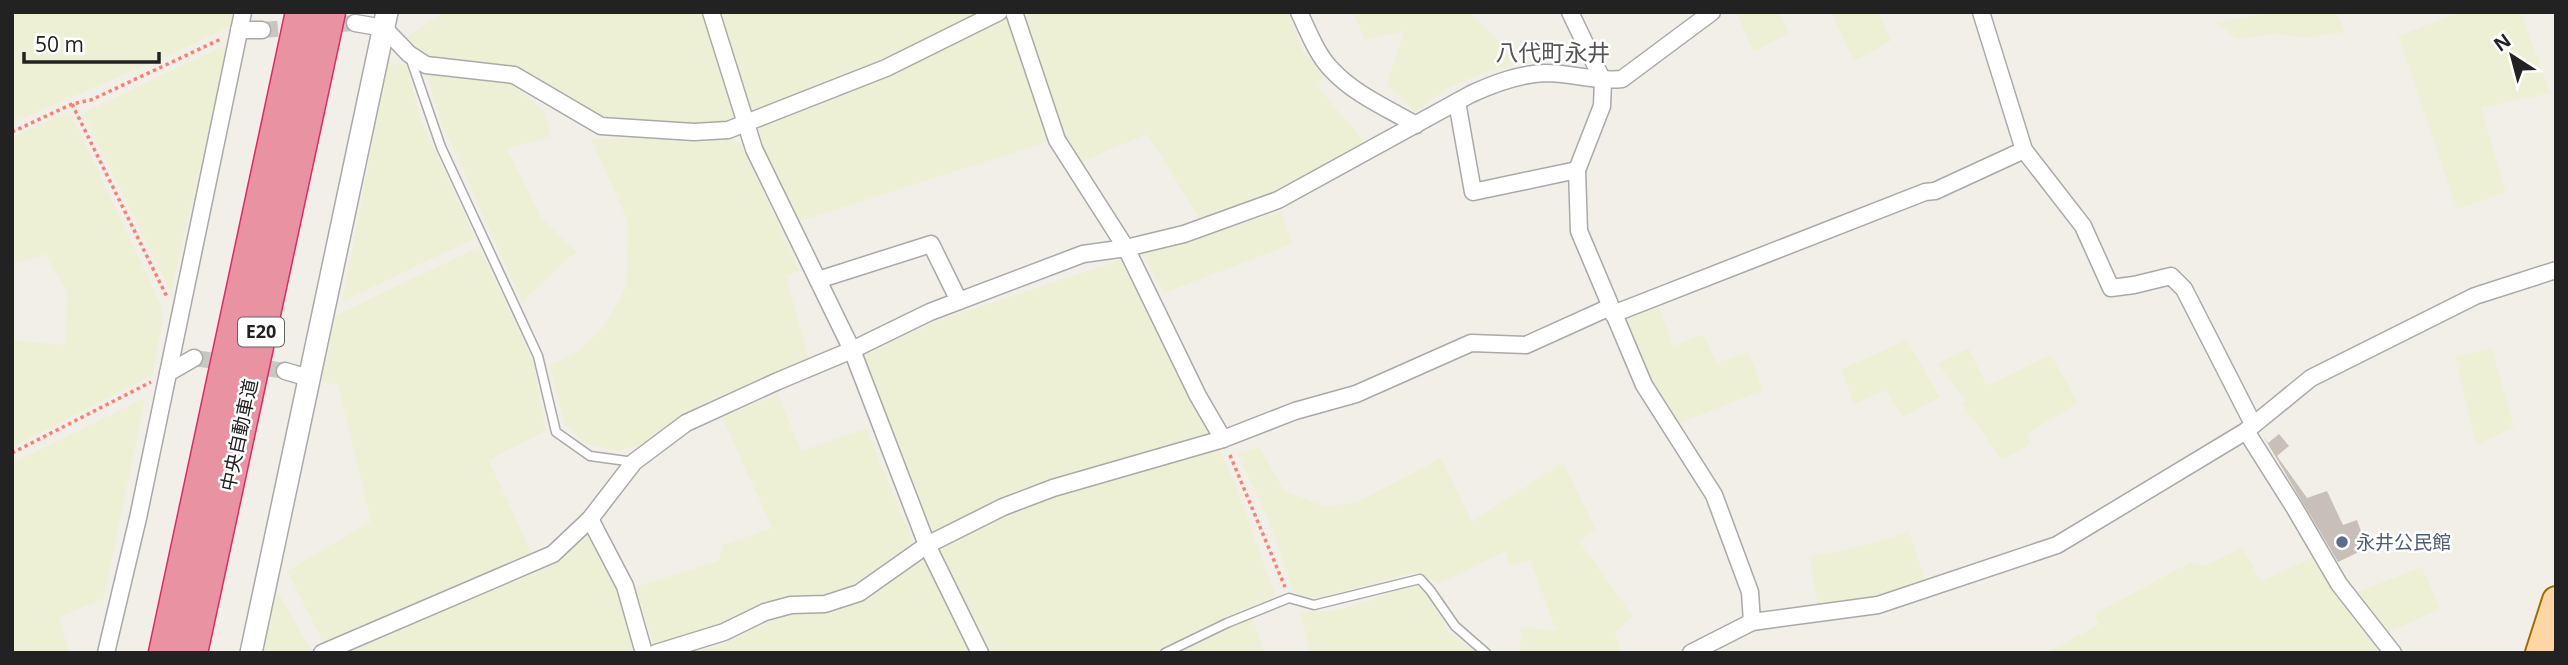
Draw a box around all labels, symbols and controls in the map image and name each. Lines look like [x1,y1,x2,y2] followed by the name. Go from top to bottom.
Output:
[24,21,159,65] scale bar
[2477,21,2547,91] north arrow
[2488,27,2516,57] text: N
[35,30,84,58] text: 50 m
[1496,36,1611,68] district label: 八代町永井
[238,318,284,346] road number: E20
[214,377,264,493] street label: 中央自動車道
[2356,529,2451,555] place label: 永井公民館
[2334,534,2350,550] marker: 永井公民館

